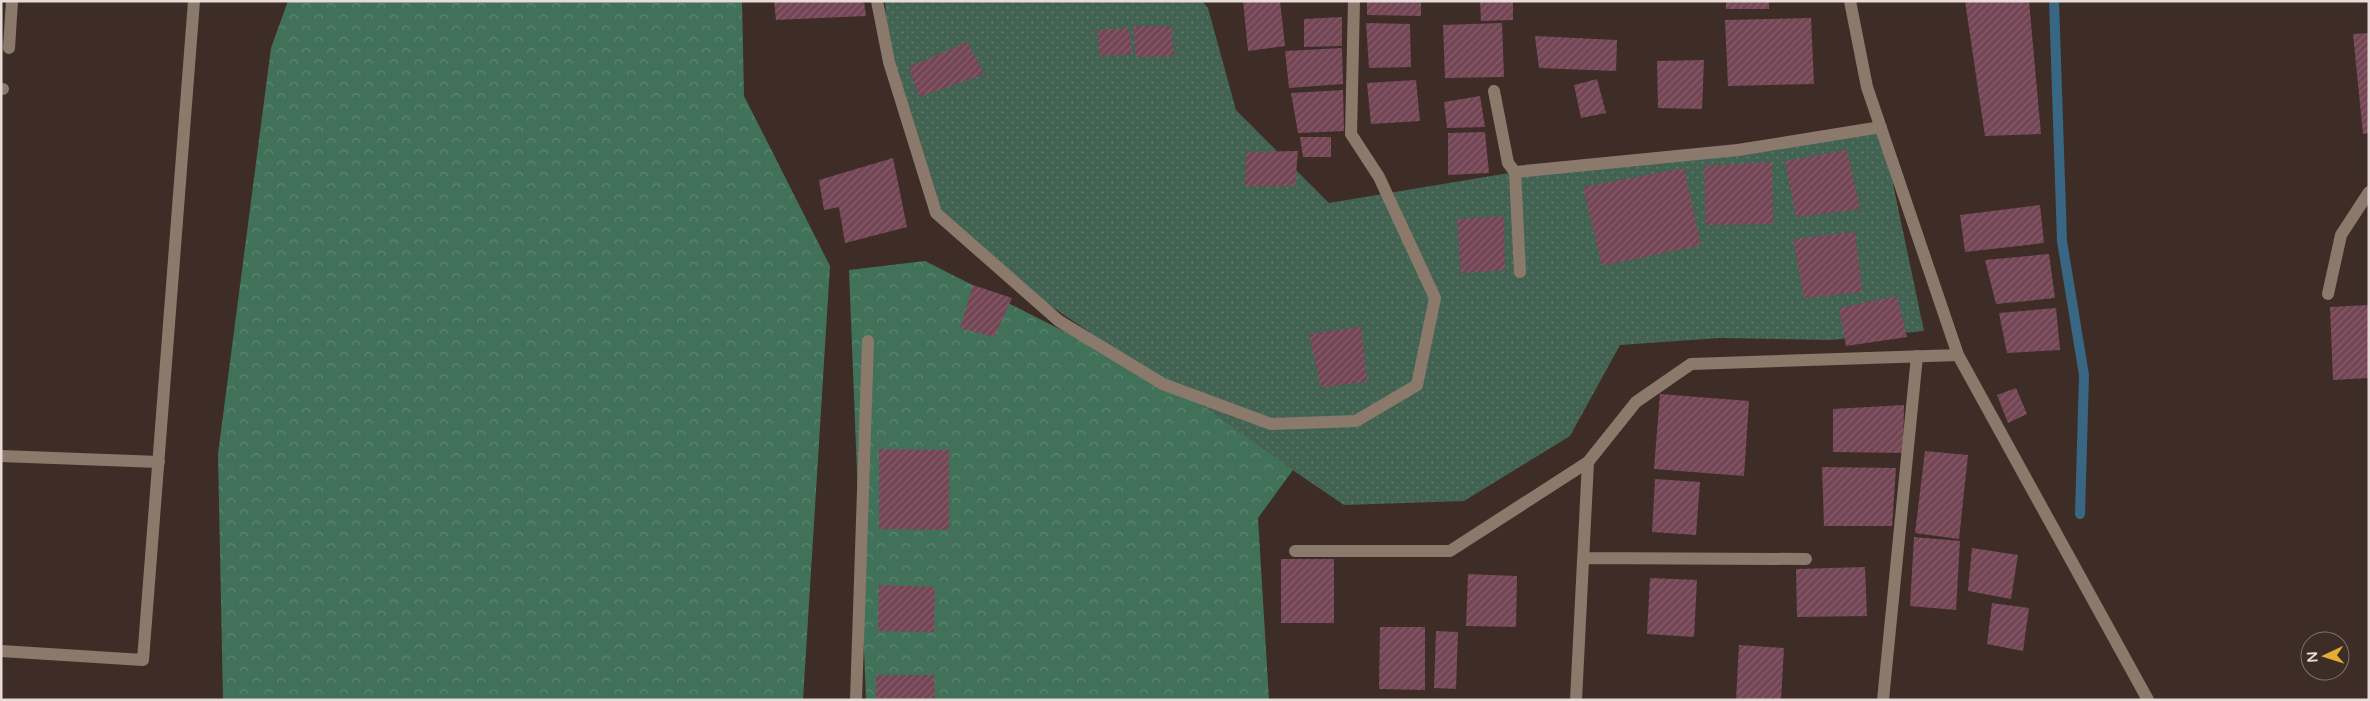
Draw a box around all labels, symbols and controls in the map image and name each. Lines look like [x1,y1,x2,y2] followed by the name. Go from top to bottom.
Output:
[2300,631,2350,681] north arrow
[2304,651,2321,663] text: N

